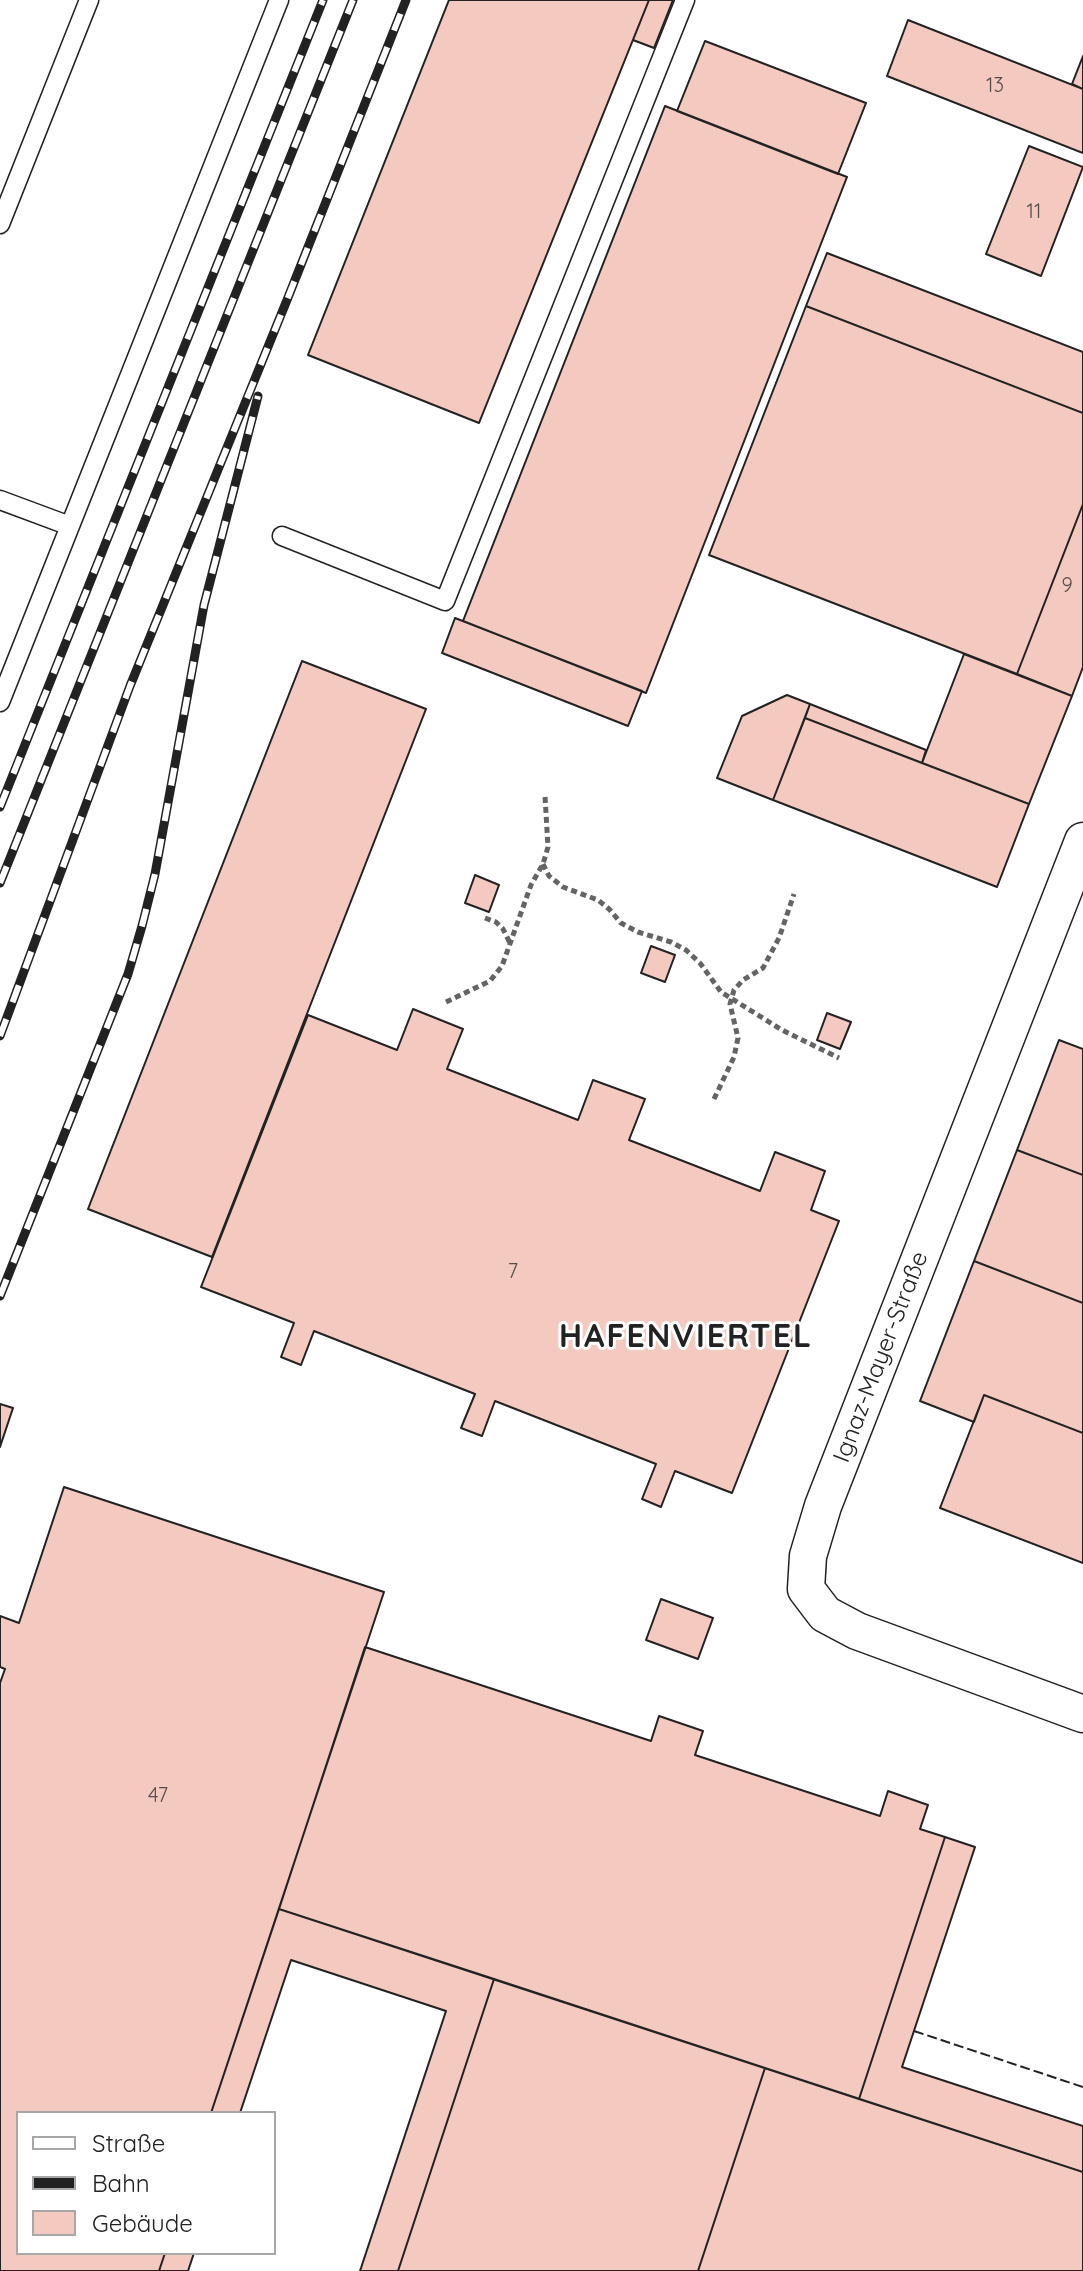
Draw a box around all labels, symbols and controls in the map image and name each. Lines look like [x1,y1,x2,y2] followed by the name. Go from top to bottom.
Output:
[986,74,1004,98] house number: 13
[1027,200,1041,224] house number: 11
[1061,574,1073,598] house number: 9
[828,1247,934,1467] street label: Ignaz-Mayer-Straße
[508,1260,518,1284] house number: 7
[559,1318,813,1356] district label: HAFENVIERTEL
[148,1784,168,1808] house number: 47
[16,2111,276,2255] legend
[92,2128,165,2158] text: Straße
[92,2168,150,2198] text: Bahn
[92,2208,193,2238] text: Gebäude

